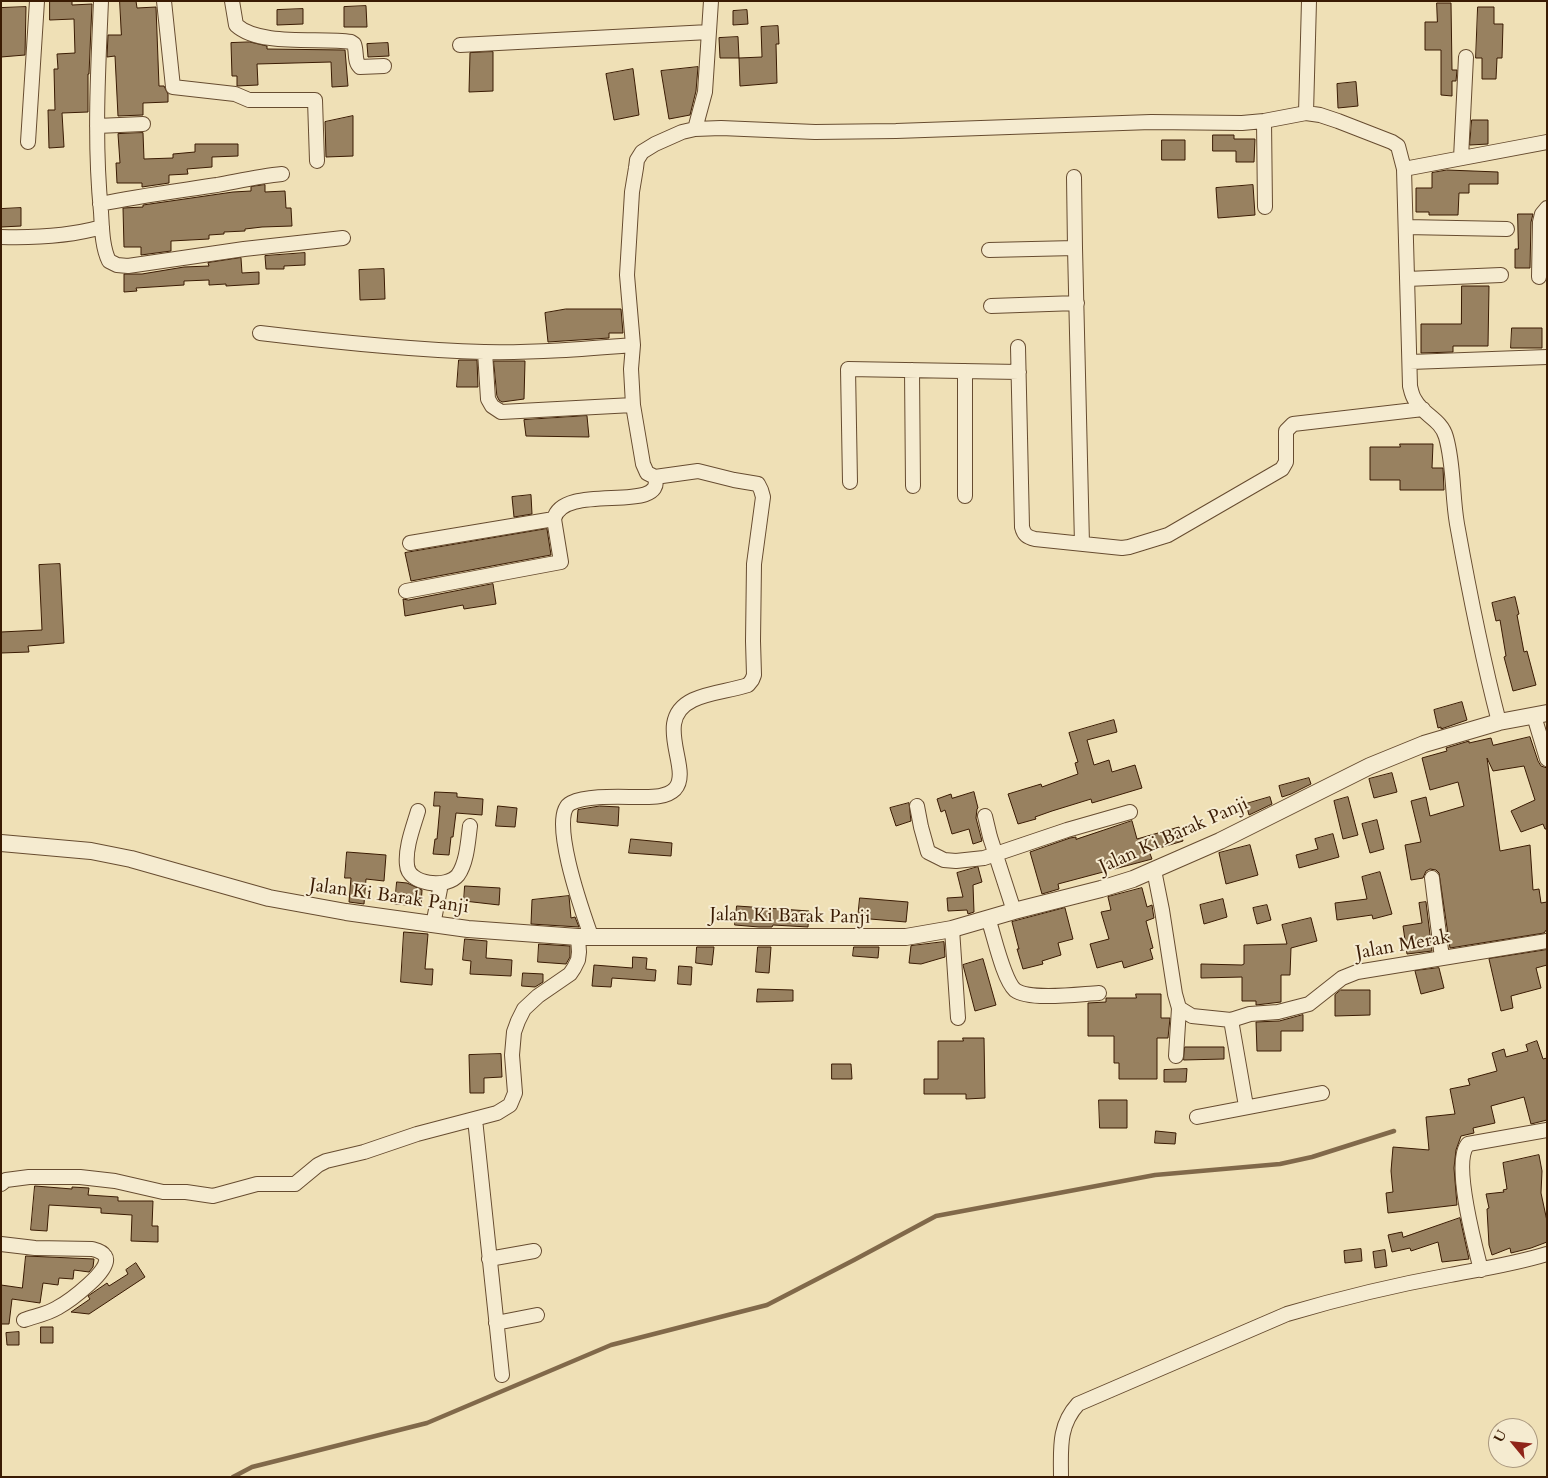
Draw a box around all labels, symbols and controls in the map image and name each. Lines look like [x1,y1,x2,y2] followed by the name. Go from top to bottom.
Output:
[1096,793,1252,879] street label: Jalan Ki Barak Panji
[308,875,470,919] street label: Jalan Ki Barak Panji
[709,904,871,930] street label: Jalan Ki Barak Panji
[1354,926,1452,966] street label: Jalan Merak
[1488,1418,1538,1468] north arrow
[1489,1427,1511,1446] text: U

